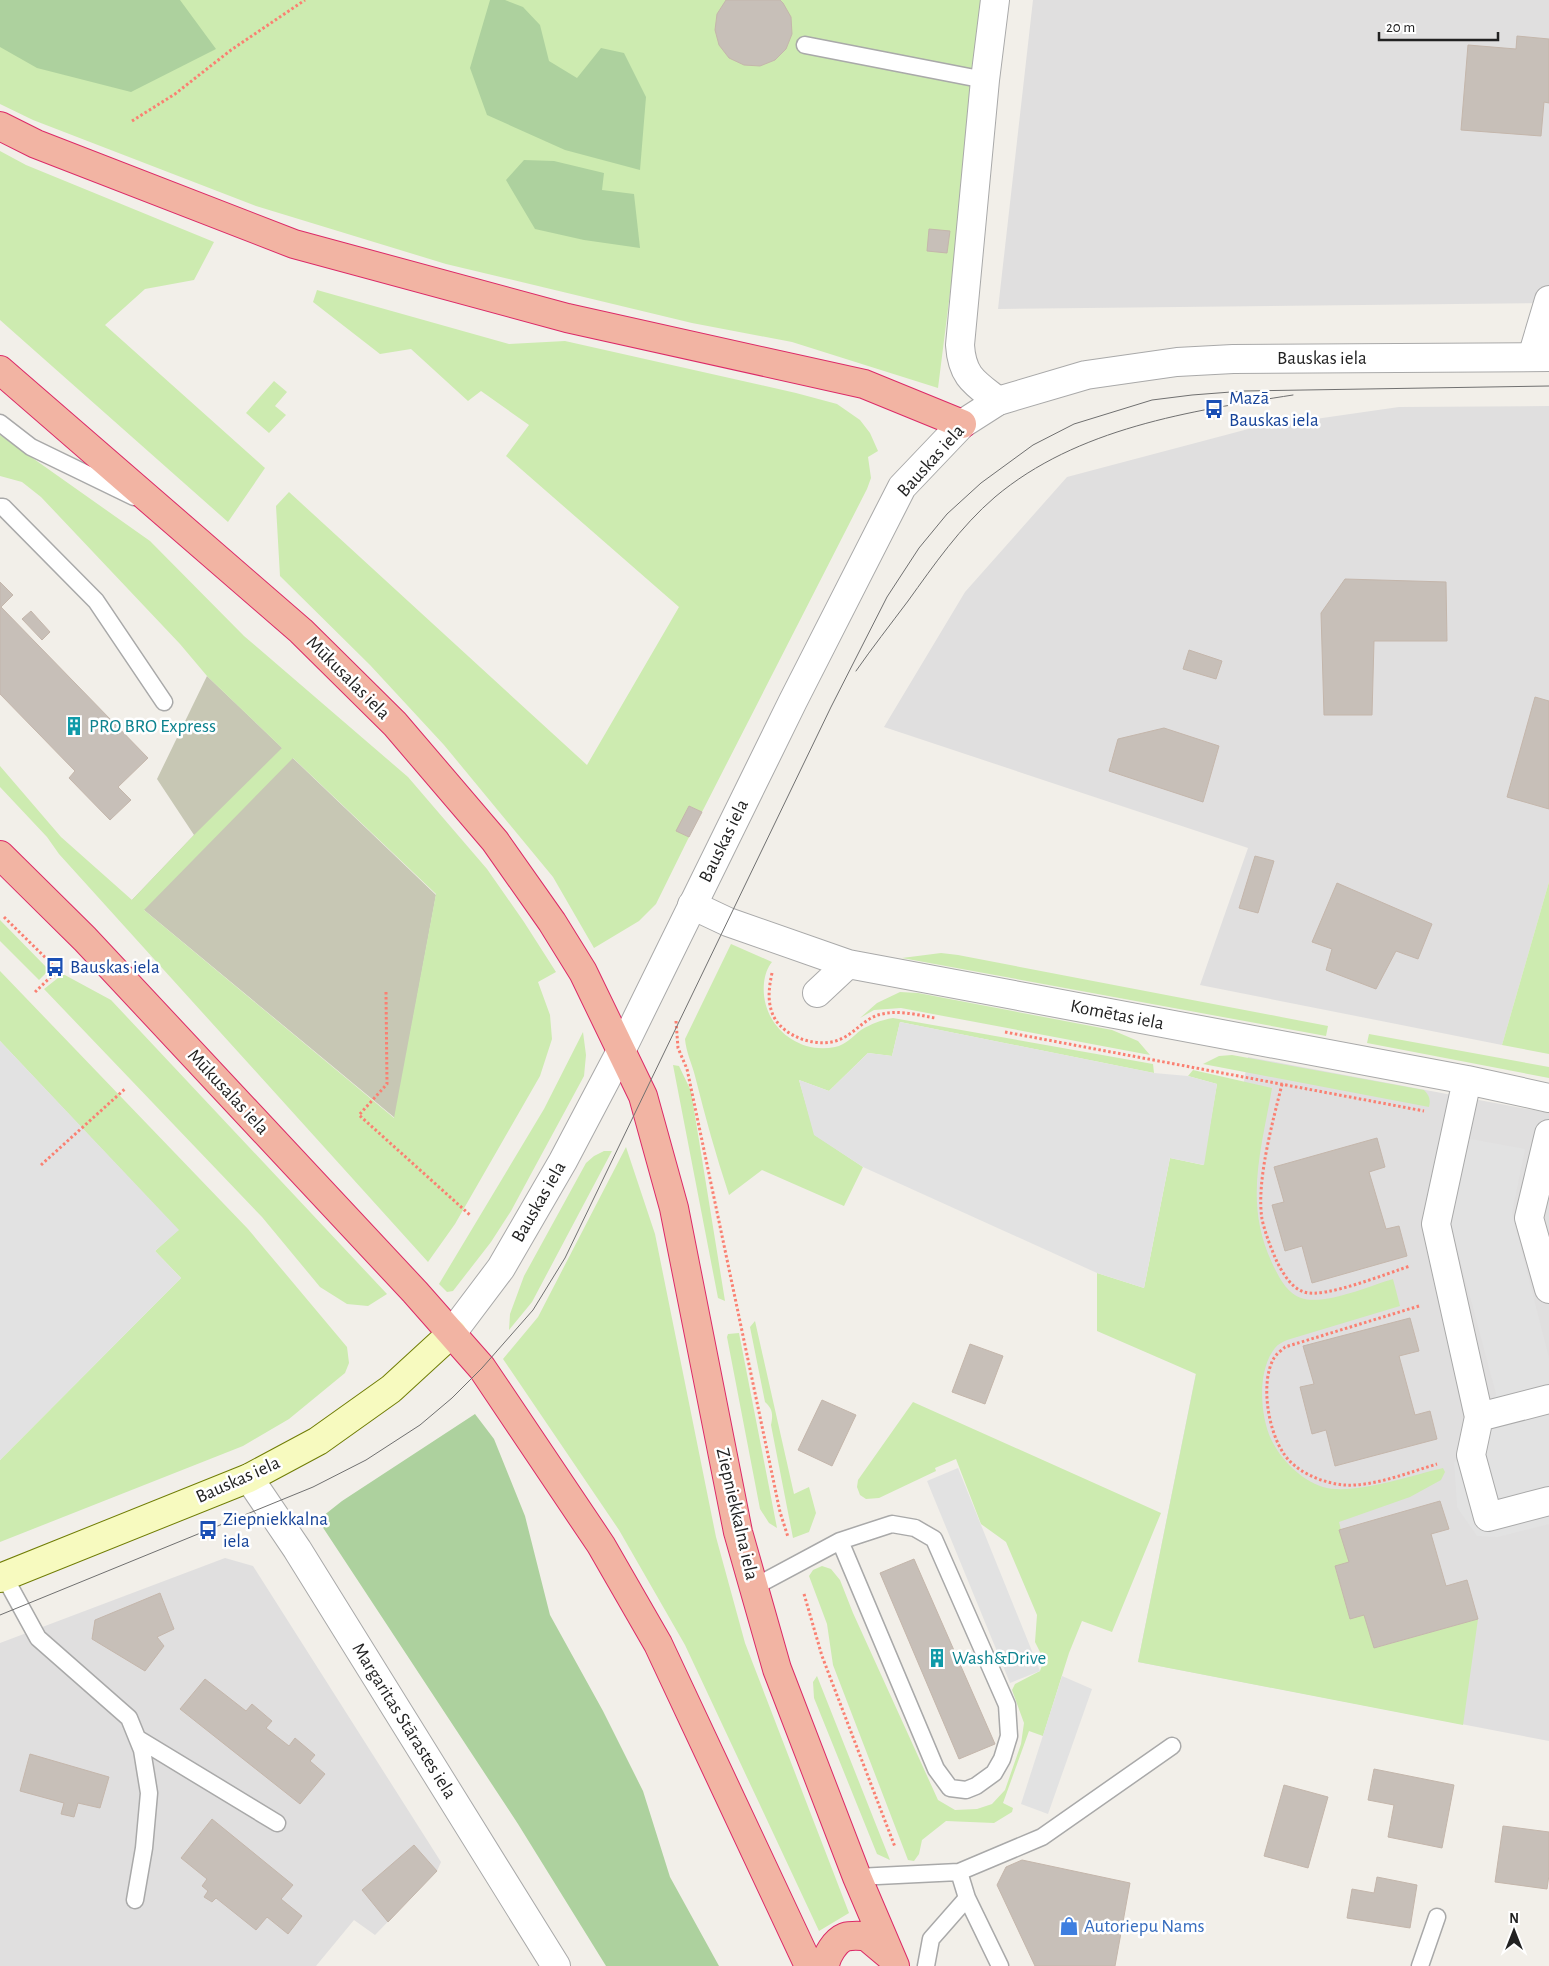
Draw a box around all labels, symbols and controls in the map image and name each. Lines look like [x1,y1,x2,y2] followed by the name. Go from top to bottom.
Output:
[1379,10,1498,42] scale bar
[1386,20,1415,35] text: 20 m
[1277,349,1367,368] street label: Bauskas iela
[1229,389,1319,430] place label: Mazā Bauskas iela
[1203,398,1225,420] bus stop icon: Mazā Bauskas iela
[894,421,968,501] street label: Bauskas iela
[303,633,393,723] street label: Mūkusalas iela
[63,715,85,737] building icon: PRO BRO Express
[89,717,216,736] place label: PRO BRO Express
[696,796,752,886] street label: Bauskas iela
[44,956,66,978] bus stop icon: Bauskas iela
[70,958,160,977] place label: Bauskas iela
[1069,997,1166,1033] street label: Komētas iela
[184,1046,272,1138] street label: Mūkusalas iela
[508,1158,570,1246] street label: Bauskas iela
[713,1446,761,1582] street label: Ziepniekkalna iela
[193,1453,283,1507] street label: Bauskas iela
[223,1510,328,1551] place label: Ziepniekkalna iela
[197,1519,219,1541] bus stop icon: Ziepniekkalna iela
[348,1640,460,1802] street label: Margaritas Stārastes iela
[926,1647,948,1669] building icon: Wash&Drive
[952,1649,1046,1668] place label: Wash&Drive
[1489,1906,1539,1956] north arrow
[1509,1912,1519,1926] text: N
[1058,1915,1080,1937] shop icon: Autoriepu Nams
[1084,1917,1205,1936] place label: Autoriepu Nams

